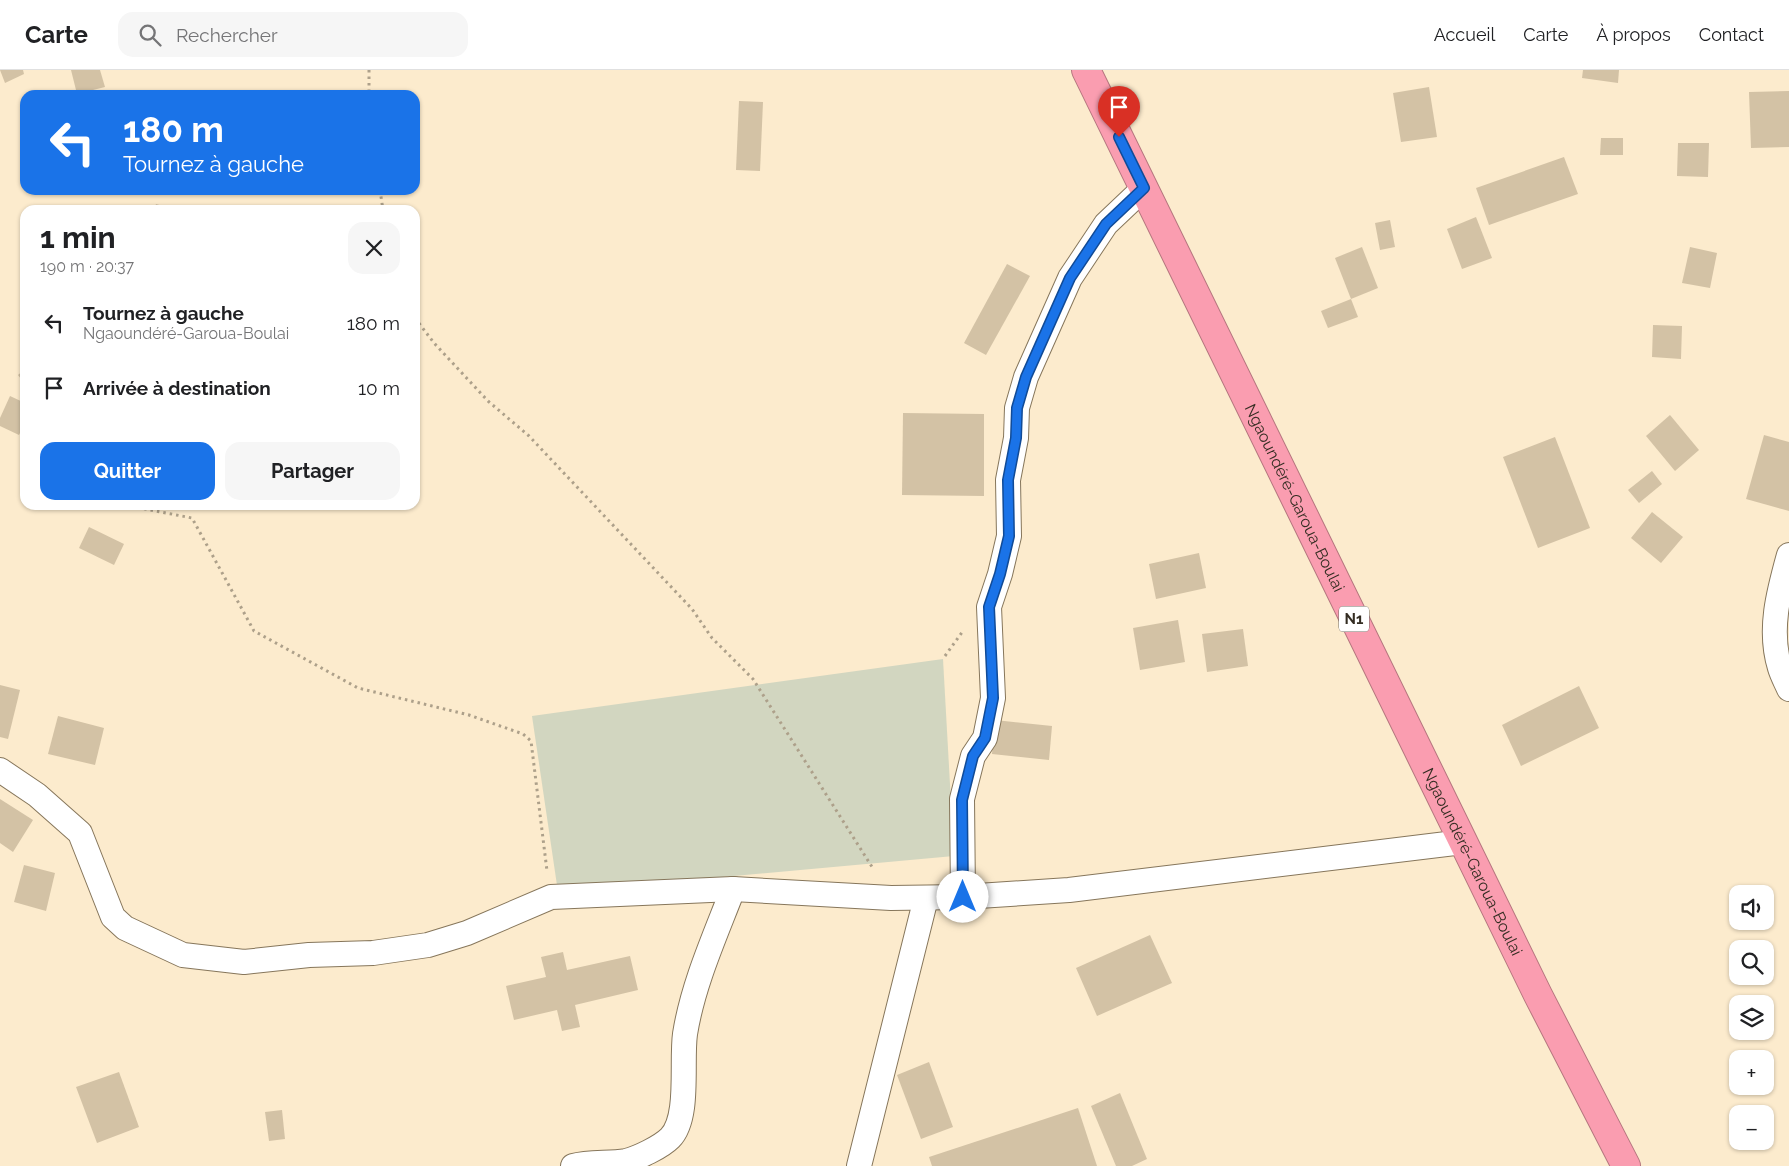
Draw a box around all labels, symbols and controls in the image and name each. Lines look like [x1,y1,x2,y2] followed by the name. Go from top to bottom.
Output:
[118,12,468,57] search box
[25,20,88,49] text: Carte
[136,21,164,49] icon: search
[176,24,278,46] text: Rechercher
[1434,24,1495,45] text: Accueil
[1523,24,1568,45] text: Carte
[1596,24,1671,45] text: À propos
[1699,24,1764,45] text: Contact
[1098,86,1140,137] pin
[1105,93,1133,121] icon: arrive
[123,109,224,150] text: 180 m
[40,110,105,175] icon: left
[123,151,304,177] text: Tournez à gauche
[40,220,116,255] text: 1 min
[348,222,400,274] button: close
[40,257,134,276] text: 190 m · 20:37
[83,302,244,324] text: Tournez à gauche
[40,309,68,337] icon: left
[347,312,400,334] text: 180 m
[83,324,289,343] text: Ngaoundéré-Garoua-Boulai
[40,374,68,402] icon: arrive
[83,377,271,399] text: Arrivée à destination
[358,377,400,399] text: 10 m
[1241,401,1349,595] street label: Ngaoundéré-Garoua-Boulai
[40,442,215,500] button: Quitter
[225,442,400,500] button: Partager
[1339,606,1369,632] road number: N1
[1419,765,1527,959] street label: Ngaoundéré-Garoua-Boulai
[936,870,988,922] position arrow
[1729,885,1774,1150] map controls
[1729,885,1774,930] button: sound
[1729,940,1774,985] button: search
[1729,995,1774,1040] button: layers
[1729,1050,1774,1095] button: +
[1729,1105,1774,1150] button: −

